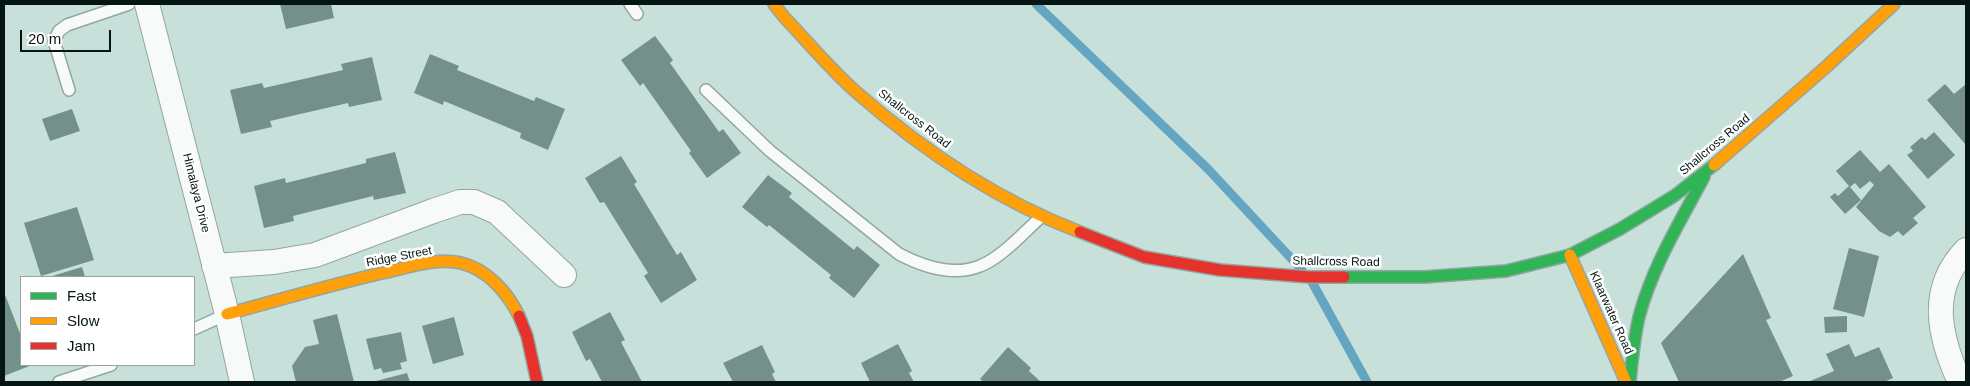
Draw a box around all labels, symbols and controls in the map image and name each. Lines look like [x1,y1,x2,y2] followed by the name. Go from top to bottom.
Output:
[22,20,114,52] scale bar
[28,30,61,47] text: 20 m
[875,86,953,152] street label: Shallcross Road
[1677,111,1753,179] street label: Shallcross Road
[179,152,213,234] street label: Himalaya Drive
[365,244,433,270] street label: Ridge Street
[1292,254,1380,270] street label: Shallcross Road
[1586,269,1636,357] street label: Klaarwater Road
[20,276,195,366] legend
[67,287,96,304] text: Fast
[67,312,100,329] text: Slow
[67,337,95,354] text: Jam

